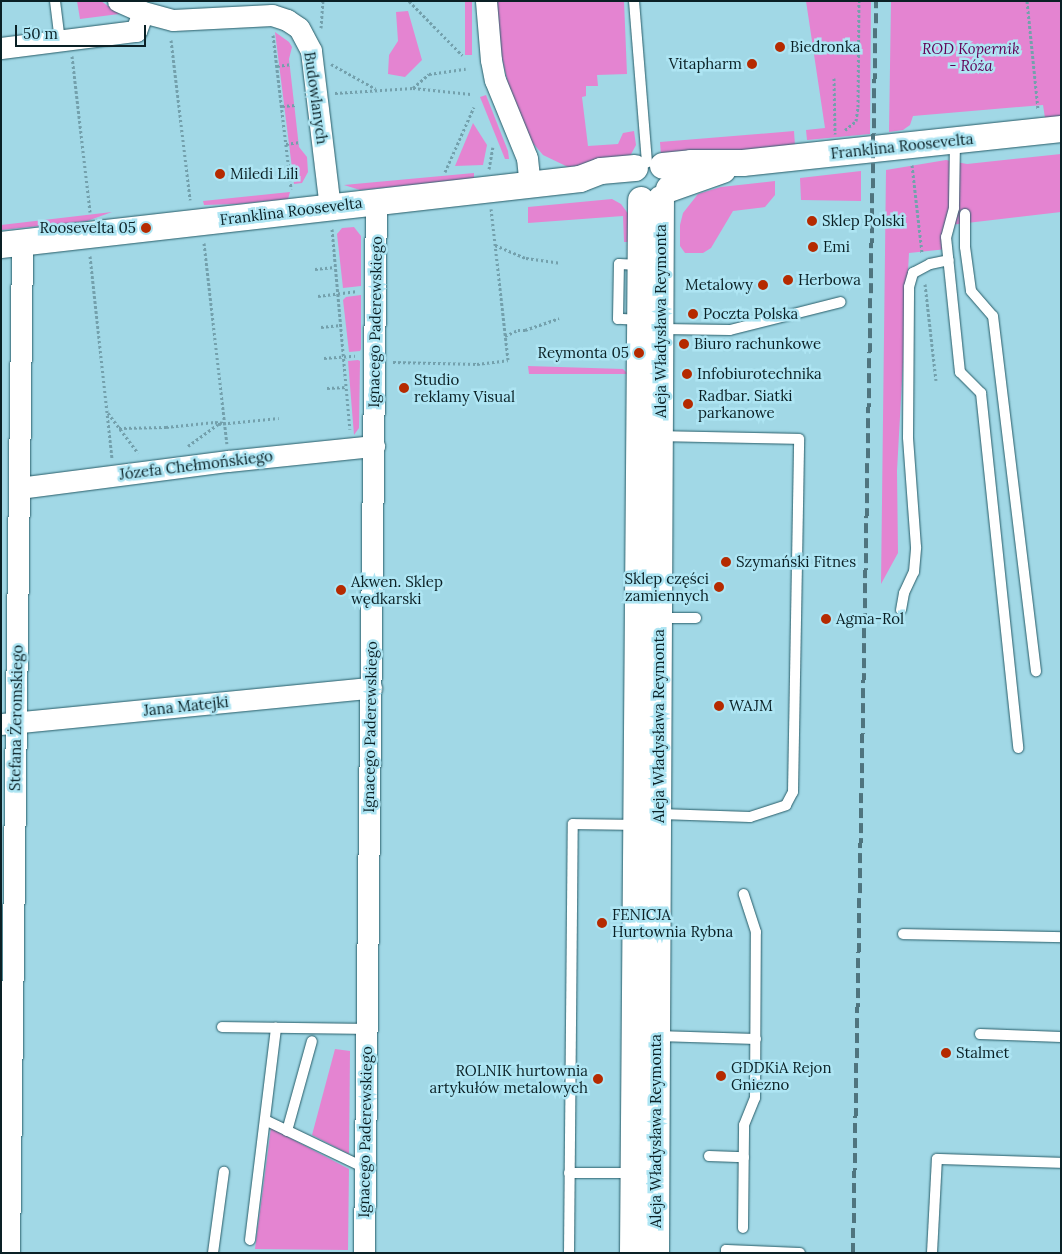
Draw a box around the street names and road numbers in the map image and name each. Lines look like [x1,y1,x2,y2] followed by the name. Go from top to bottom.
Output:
[301,51,331,145] street label: Budowlanych
[830,130,974,162] street label: Franklina Roosevelta
[219,193,363,229] street label: Franklina Roosevelta
[652,224,670,418] street label: Aleja Władysława Reymonta
[365,236,385,408] street label: Ignacego Paderewskiego
[118,447,274,483] street label: Józefa Chełmońskiego
[650,629,668,823] street label: Aleja Władysława Reymonta
[360,641,380,813] street label: Ignacego Paderewskiego
[6,645,26,791] street label: Stefana Żeromskiego
[143,693,229,719] street label: Jana Matejki
[647,1034,665,1228] street label: Aleja Władysława Reymonta
[355,1046,375,1218] street label: Ignacego Paderewskiego

